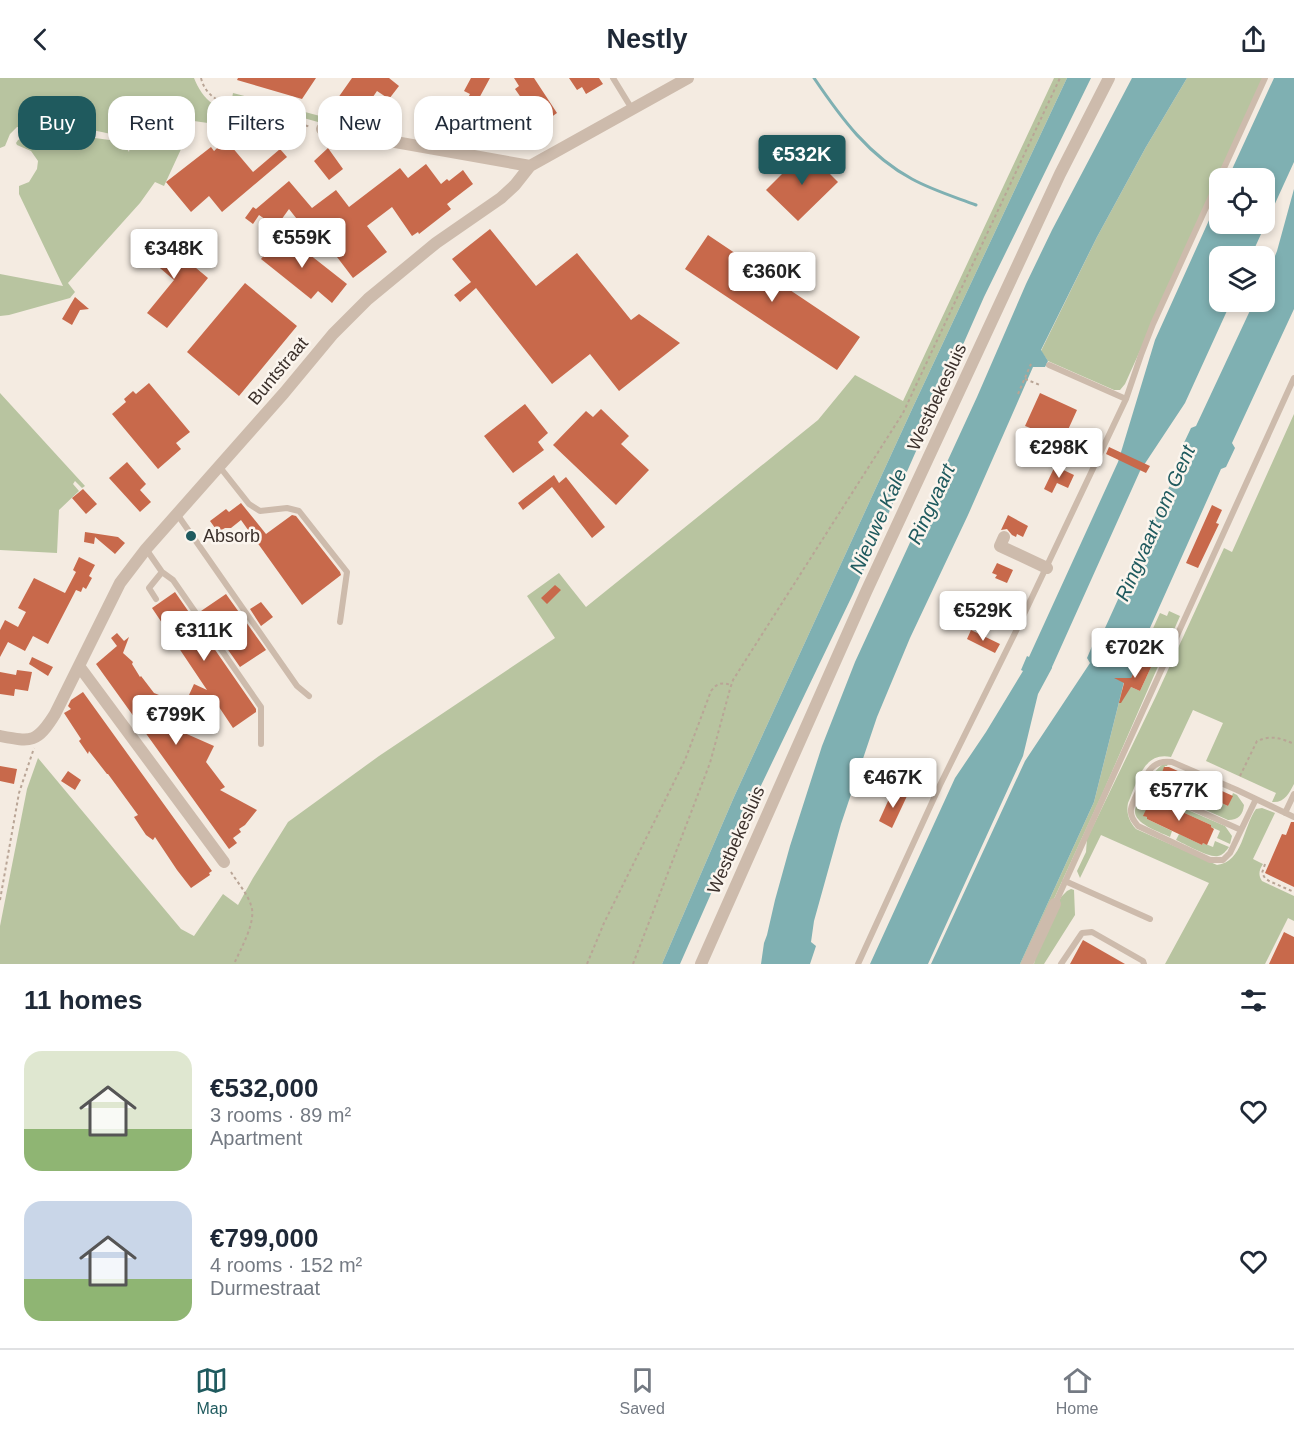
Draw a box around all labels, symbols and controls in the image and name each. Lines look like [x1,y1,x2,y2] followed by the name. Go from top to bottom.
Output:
[24,23,57,56] icon: back
[1237,23,1270,56] icon: share
[606,24,688,54] text: Nestly
[18,96,96,150] chip: Buy
[108,96,195,150] chip: Rent
[207,96,306,150] chip: Filters
[318,96,402,150] chip: New
[414,96,553,150] chip: Apartment
[760,135,844,186] pin: €532K
[773,143,831,165] text: €532K
[1209,168,1275,312] map controls
[1209,168,1275,234] button: locate
[260,218,344,269] pin: €559K
[273,226,331,248] text: €559K
[132,229,216,280] pin: €348K
[145,237,203,259] text: €348K
[1209,246,1275,312] button: layers
[730,252,814,303] pin: €360K
[743,260,801,282] text: €360K
[244,333,312,409] street label: Buntstraat
[903,340,971,454] street label: Westbekesluis
[1017,428,1101,479] pin: €298K
[1030,436,1088,458] text: €298K
[1111,441,1200,604] water label: Ringvaart om Gent
[903,459,960,547] water label: Ringvaart
[845,465,911,577] water label: Nieuwe Kale
[203,526,260,546] place label: Absorb
[184,529,198,543] marker: Absorb
[941,591,1025,642] pin: €529K
[954,599,1012,621] text: €529K
[162,611,246,662] pin: €311K
[175,619,233,641] text: €311K
[1093,628,1177,679] pin: €702K
[1106,636,1164,658] text: €702K
[134,695,218,746] pin: €799K
[147,703,205,725] text: €799K
[851,758,935,809] pin: €467K
[864,766,922,788] text: €467K
[1137,771,1221,822] pin: €577K
[1150,779,1208,801] text: €577K
[703,783,769,897] street label: Westbekesluis
[1237,984,1270,1017] icon: filters
[24,985,143,1015] text: 11 homes
[210,1073,318,1103] text: €532,000
[72,1075,144,1147] icon: home
[1237,1095,1270,1128] icon: heart
[210,1104,351,1126] text: 3 rooms · 89 m²
[210,1127,302,1149] text: Apartment
[210,1223,318,1253] text: €799,000
[72,1225,144,1297] icon: home
[1237,1245,1270,1278] icon: heart
[210,1254,362,1276] text: 4 rooms · 152 m²
[210,1277,320,1299] text: Durmestraat
[195,1364,228,1418] tab: Map
[619,1364,665,1418] tab: Saved
[1056,1364,1098,1418] tab: Home

